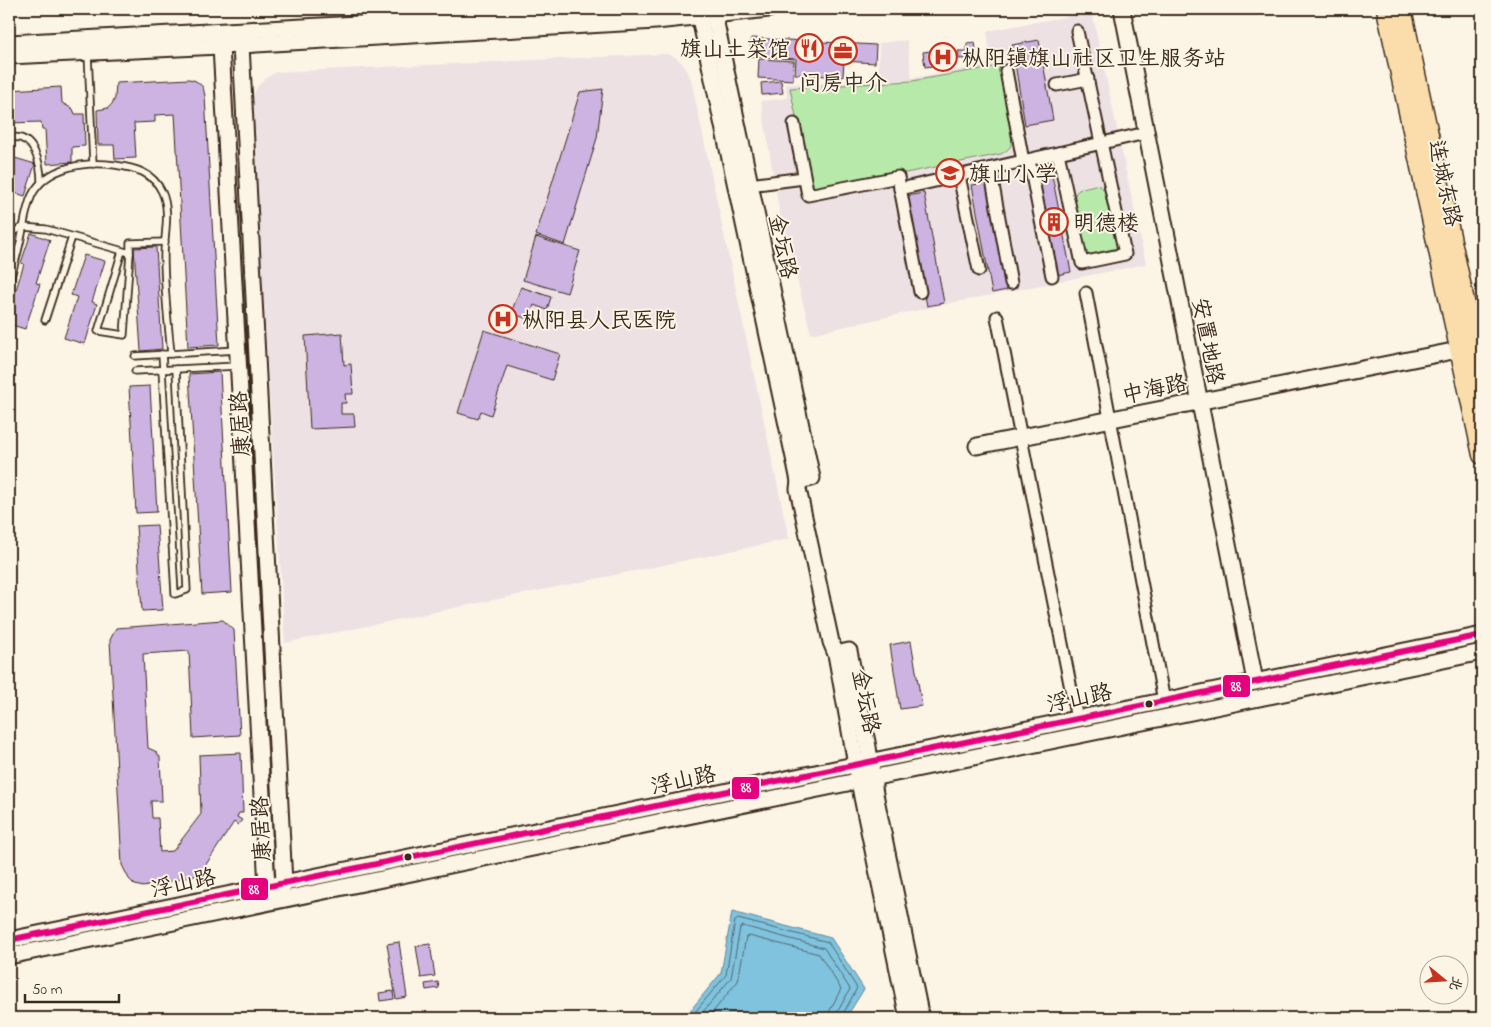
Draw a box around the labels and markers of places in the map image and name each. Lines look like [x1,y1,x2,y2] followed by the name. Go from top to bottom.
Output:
[794,33,824,63] restaurant icon: 旗山土菜馆
[680,35,790,67] place label: 旗山土菜馆
[828,36,858,66] office icon: 问房中介
[928,42,958,72] hospital icon: 枞阳镇旗山社区卫生服务站
[962,44,1226,76] place label: 枞阳镇旗山社区卫生服务站
[799,69,887,101] place label: 问房中介
[935,158,965,188] school or university icon: 旗山小学
[969,160,1057,192] place label: 旗山小学
[1039,207,1069,237] building icon: 明德楼
[1073,209,1139,241] place label: 明德楼
[488,304,518,334] hospital icon: 枞阳县人民医院
[522,306,676,338] place label: 枞阳县人民医院
[1144,699,1154,709] unlabelled marker
[403,852,413,862] unlabelled marker

